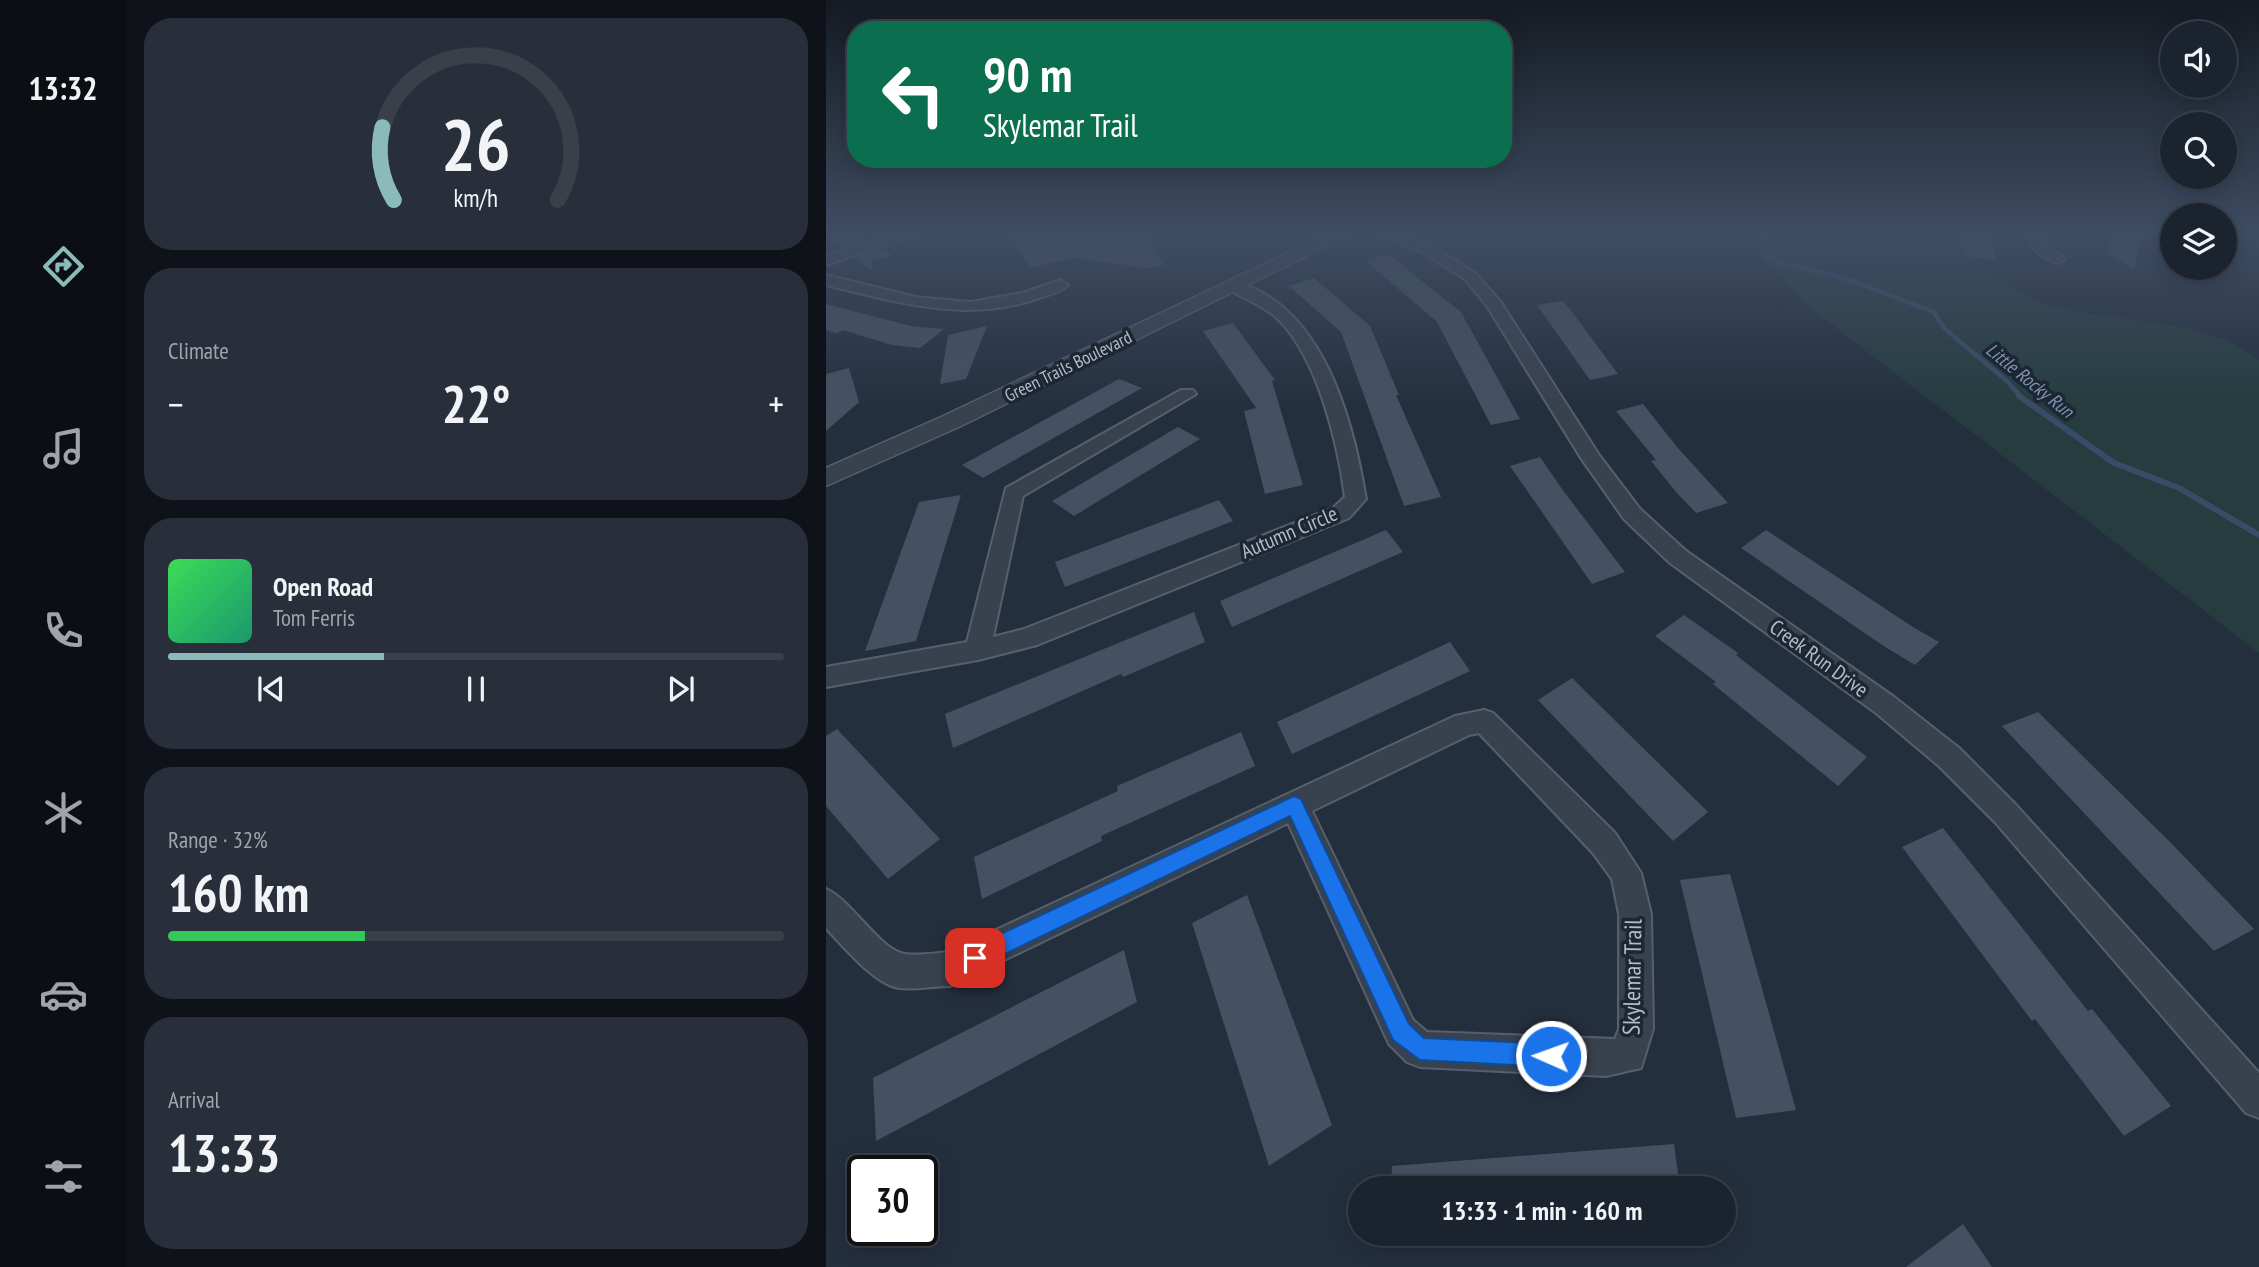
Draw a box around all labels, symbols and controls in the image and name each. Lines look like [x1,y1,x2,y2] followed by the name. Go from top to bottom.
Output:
[2160,21,2237,280] map controls
[2160,21,2237,98] button: sound
[983,42,1072,106] text: 90 m
[868,49,959,140] icon: left
[28,67,98,109] text: 13:32
[441,96,511,190] text: 26
[983,104,1138,146] text: Skylemar Trail
[2160,112,2237,189] button: search
[454,182,498,214] text: km/h
[2160,203,2237,280] button: layers
[39,242,88,291] icon: directions
[1001,325,1135,407] street label: Green Trails Boulevard
[168,336,229,365] text: Climate
[1981,337,2080,424] water label: Little Rocky Run
[442,370,510,437] text: 22°
[168,379,184,428] text: −
[768,379,784,428] text: +
[39,424,88,473] icon: music
[1237,500,1341,564] street label: Autumn Circle
[273,570,373,603] text: Open Road
[273,603,355,632] text: Tom Ferris
[39,606,88,655] icon: phone
[1764,613,1874,703] street label: Creek Run Drive
[252,670,290,708] icon: previous
[457,670,495,708] icon: pause
[662,670,700,708] icon: next
[39,788,88,837] icon: climate
[168,825,268,854] text: Range · 32%
[168,859,309,926] text: 160 km
[1615,918,1649,1035] street label: Skylemar Trail
[945,928,1005,988] pin
[956,939,994,977] icon: arrive
[39,970,88,1019] icon: car
[1514,1019,1588,1093] position arrow
[168,1085,220,1114] text: Arrival
[168,1119,280,1186] text: 13:33
[39,1152,88,1201] icon: filters
[847,1155,938,1246] speed limit sign: 30
[1442,1194,1642,1227] text: 13:33 · 1 min · 160 m

